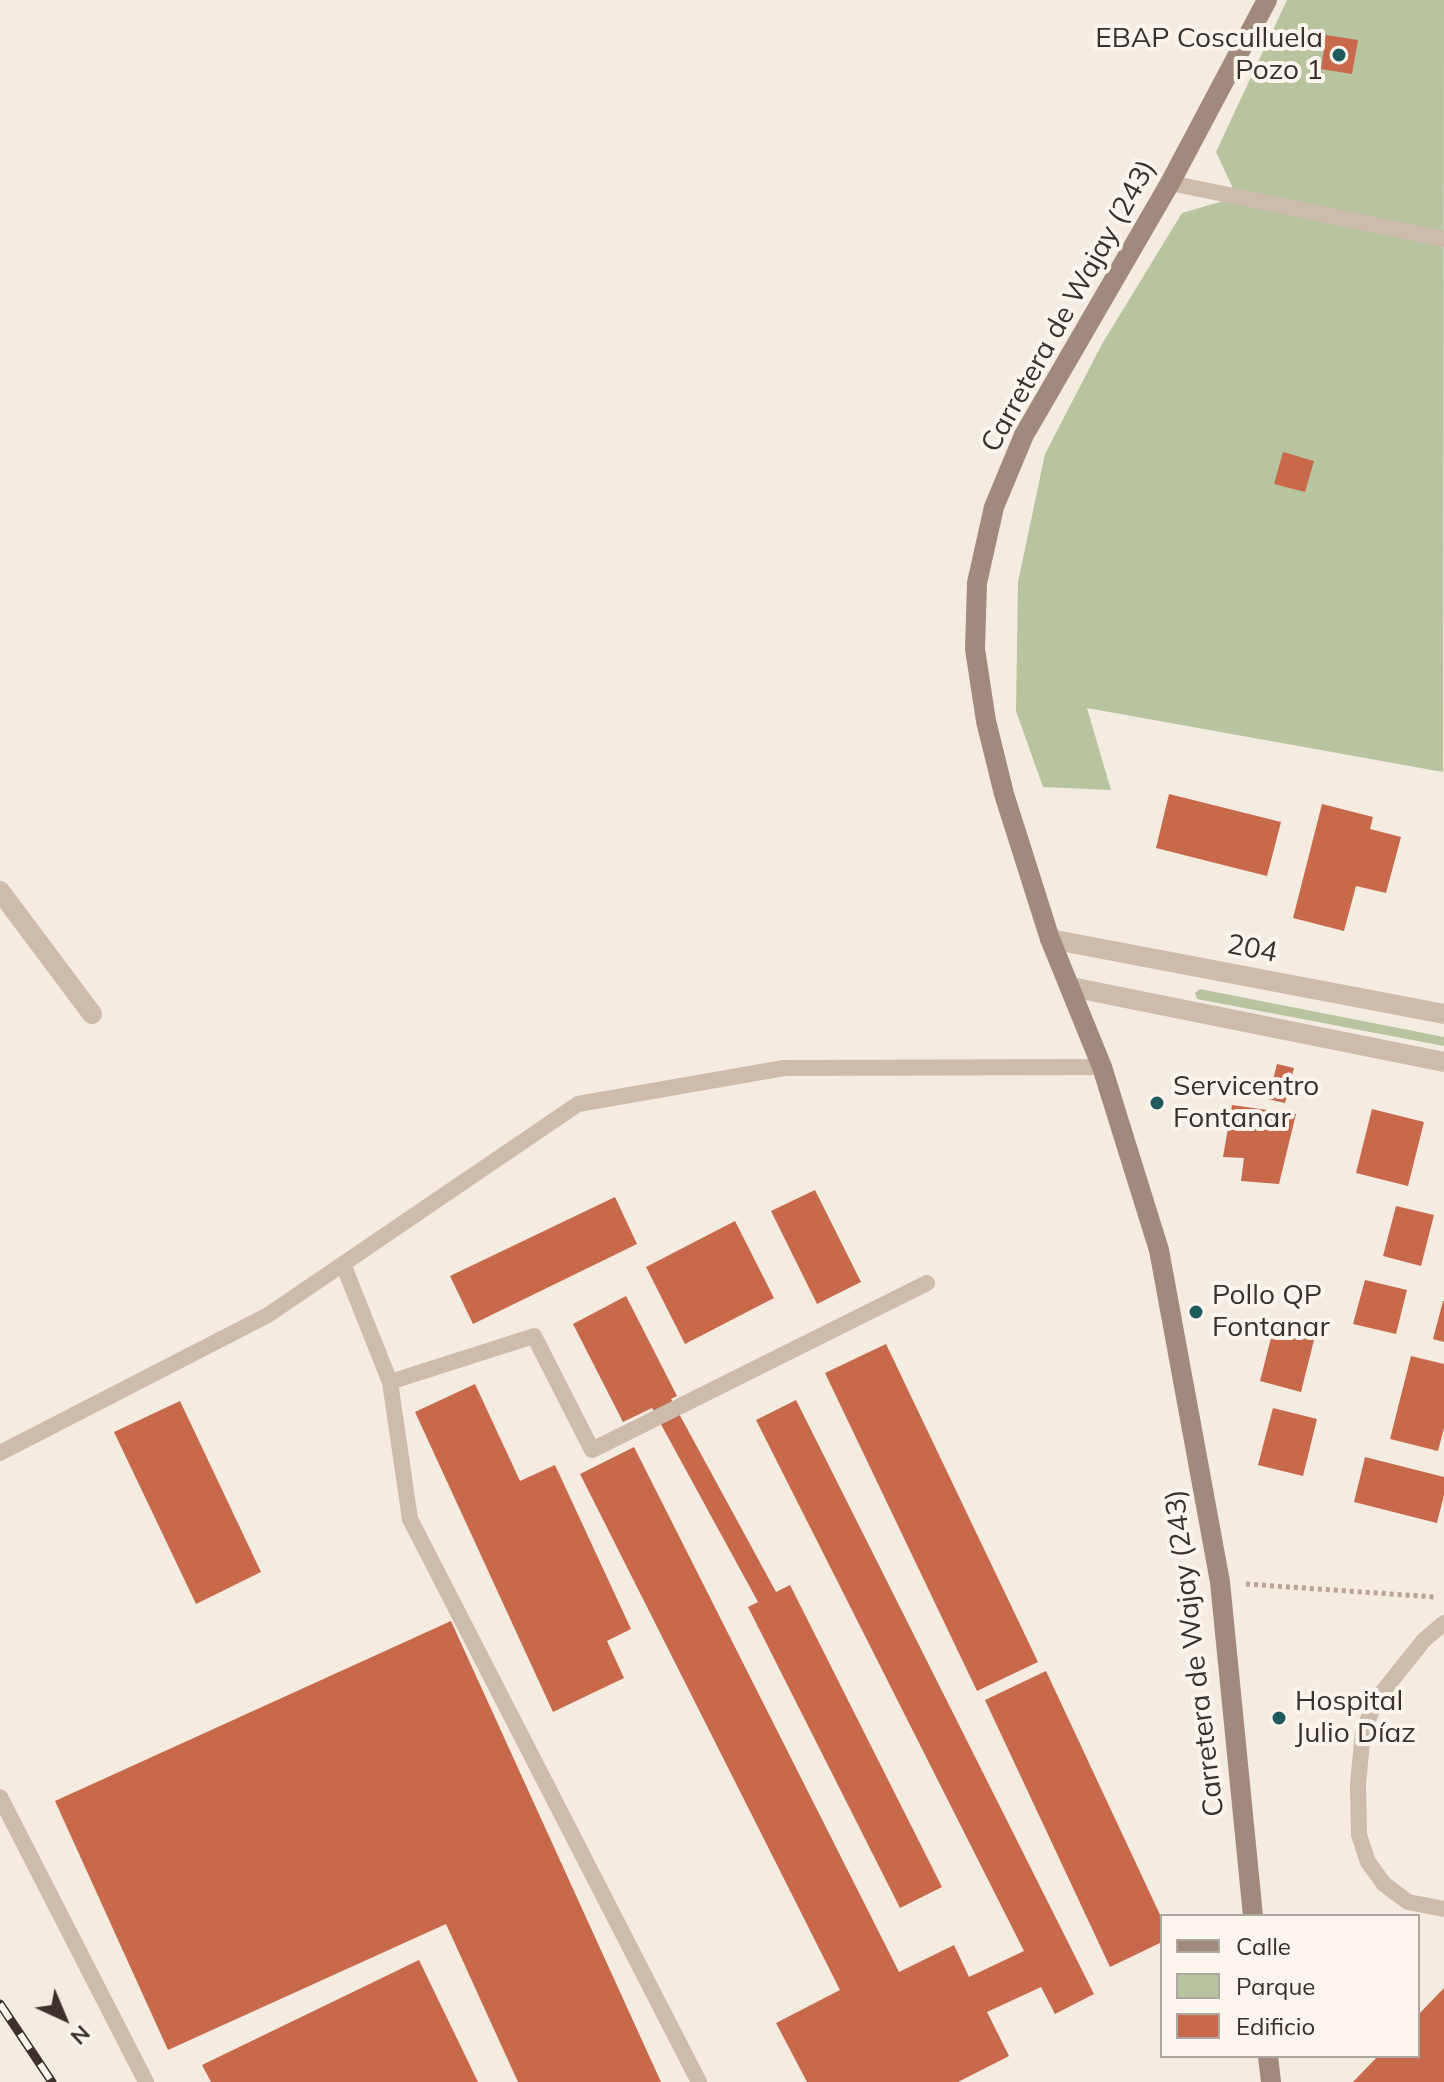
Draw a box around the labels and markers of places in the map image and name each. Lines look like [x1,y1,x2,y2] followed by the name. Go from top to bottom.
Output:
[1095,22,1323,88] place label: EBAP Cosculluela Pozo 1
[1330,46,1348,64] marker: EBAP Cosculluela Pozo 1
[1173,1070,1319,1136] place label: Servicentro Fontanar
[1148,1094,1166,1112] marker: Servicentro Fontanar
[1212,1279,1330,1345] place label: Pollo QP Fontanar
[1187,1303,1205,1321] marker: Pollo QP Fontanar
[1295,1685,1416,1751] place label: Hospital Julio Díaz
[1270,1709,1288,1727] marker: Hospital Julio Díaz

